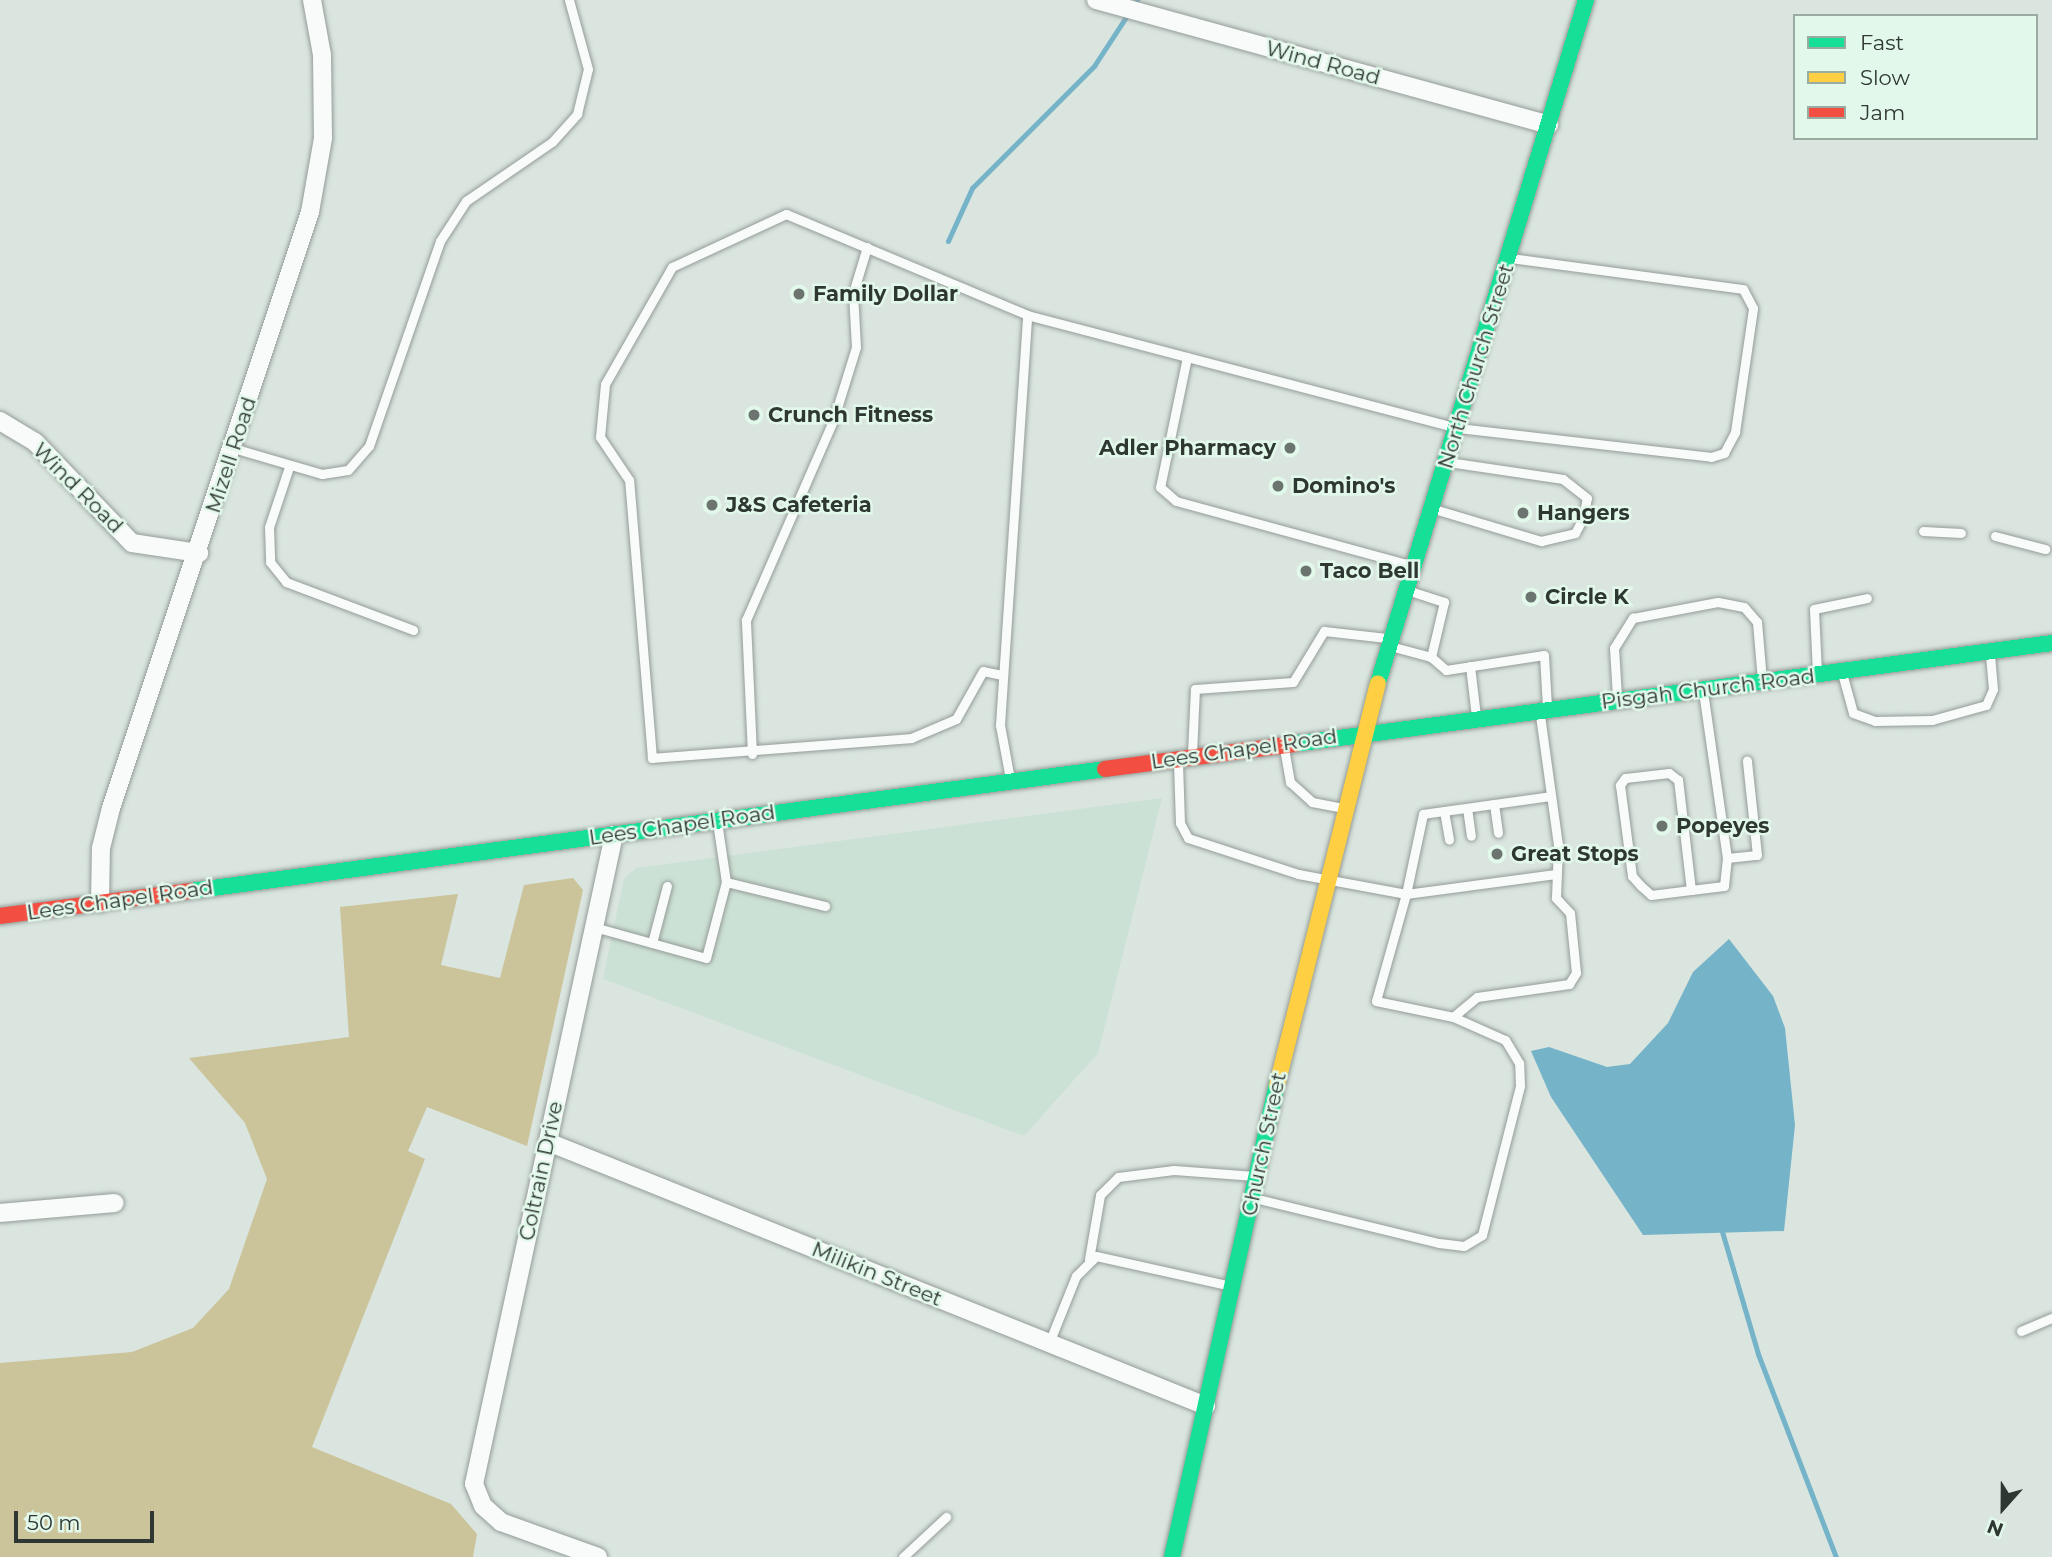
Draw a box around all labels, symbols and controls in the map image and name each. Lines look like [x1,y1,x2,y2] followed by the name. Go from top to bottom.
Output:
[1793,14,2038,140] legend
[1860,30,1904,55] text: Fast
[1263,36,1383,90] street label: Wind Road
[1860,65,1910,90] text: Slow
[1860,100,1905,125] text: Jam
[1433,260,1519,472] street label: North Church Street
[813,281,958,307] place label: Family Dollar
[791,286,807,302] marker: Family Dollar
[200,394,262,516] street label: Mizell Road
[768,402,933,428] place label: Crunch Fitness
[746,407,762,423] marker: Crunch Fitness
[1099,435,1276,461] place label: Adler Pharmacy
[28,438,128,538] street label: Wind Road
[1282,440,1298,456] marker: Adler Pharmacy
[1292,473,1395,499] place label: Domino's
[1270,478,1286,494] marker: Domino's
[726,492,872,518] place label: J&S Cafeteria
[704,497,720,513] marker: J&S Cafeteria
[1537,500,1630,526] place label: Hangers
[1515,505,1531,521] marker: Hangers
[1320,558,1419,584] place label: Taco Bell
[1298,563,1314,579] marker: Taco Bell
[1545,584,1629,610] place label: Circle K
[1523,589,1539,605] marker: Circle K
[1600,663,1816,715] street label: Pisgah Church Road
[1149,723,1339,775] street label: Lees Chapel Road
[587,799,777,851] street label: Lees Chapel Road
[1676,813,1769,839] place label: Popeyes
[1654,818,1670,834] marker: Popeyes
[1511,841,1639,867] place label: Great Stops
[1489,846,1505,862] marker: Great Stops
[25,874,215,926] street label: Lees Chapel Road
[1236,1070,1292,1218] street label: Church Street
[514,1099,568,1243] street label: Coltrain Drive
[808,1236,946,1312] street label: Milikin Street
[1968,1473,2038,1543] north arrow
[18,1498,158,1542] scale bar
[27,1510,81,1535] text: 50 m
[1984,1515,2007,1542] text: N

